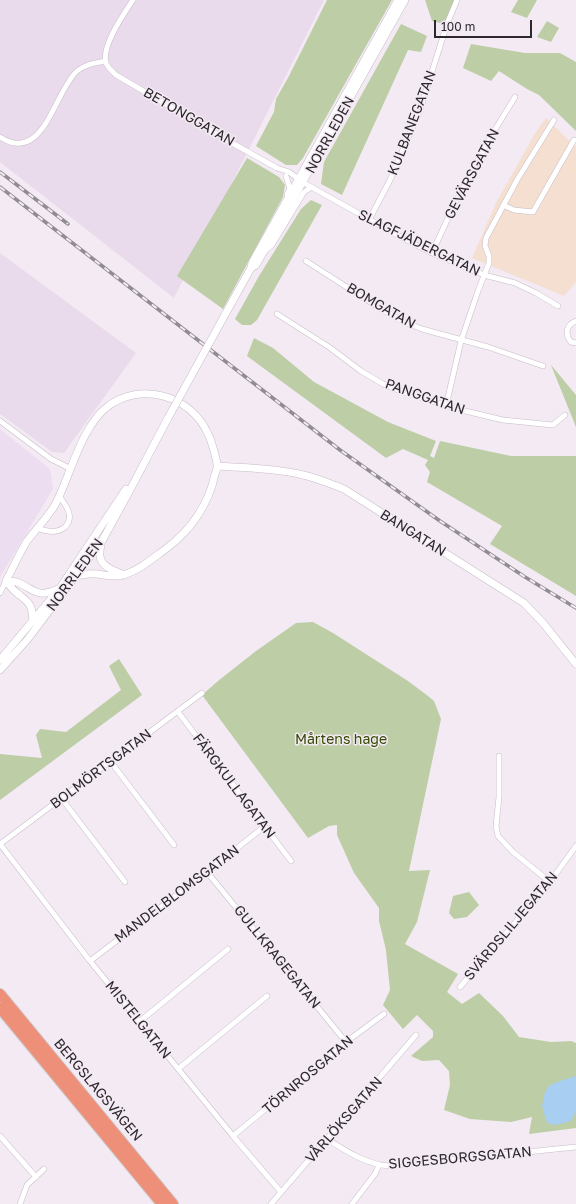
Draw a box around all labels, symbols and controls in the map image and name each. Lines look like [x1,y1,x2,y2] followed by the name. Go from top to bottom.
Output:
[436,12,534,38] scale bar
[441,19,475,34] text: 100 m
[384,68,440,178] street label: KULBANEGATAN
[140,84,238,150] street label: BETONGGATAN
[302,94,358,176] street label: NORRLEDEN
[441,126,503,222] street label: GEVÄRSGATAN
[355,206,483,280] street label: SLAGFJÄDERGATAN
[343,279,419,333] street label: BOMGATAN
[383,375,467,419] street label: PANGGATAN
[377,506,449,560] street label: BANGATAN
[43,535,107,615] street label: NORRLEDEN
[47,725,155,813] street label: BOLMÖRTSGATAN
[189,730,279,842] street label: FÄRGKULLAGATAN
[295,732,387,748] park label: Mårtens hage
[111,842,243,946] street label: MANDELBLOMSGATAN
[461,868,561,984] street label: SVÄRDSLILJEGATAN
[230,902,324,1012] street label: GULLKRAGEGATAN
[101,978,175,1062] street label: MISTELGATAN
[259,1032,357,1118] street label: TÖRNROSGATAN
[50,1035,146,1145] street label: BERGSLAGSVÄGEN
[302,1074,386,1166] street label: VÅRLÖKSGATAN
[388,1143,532,1173] street label: SIGGESBORGSGATAN

